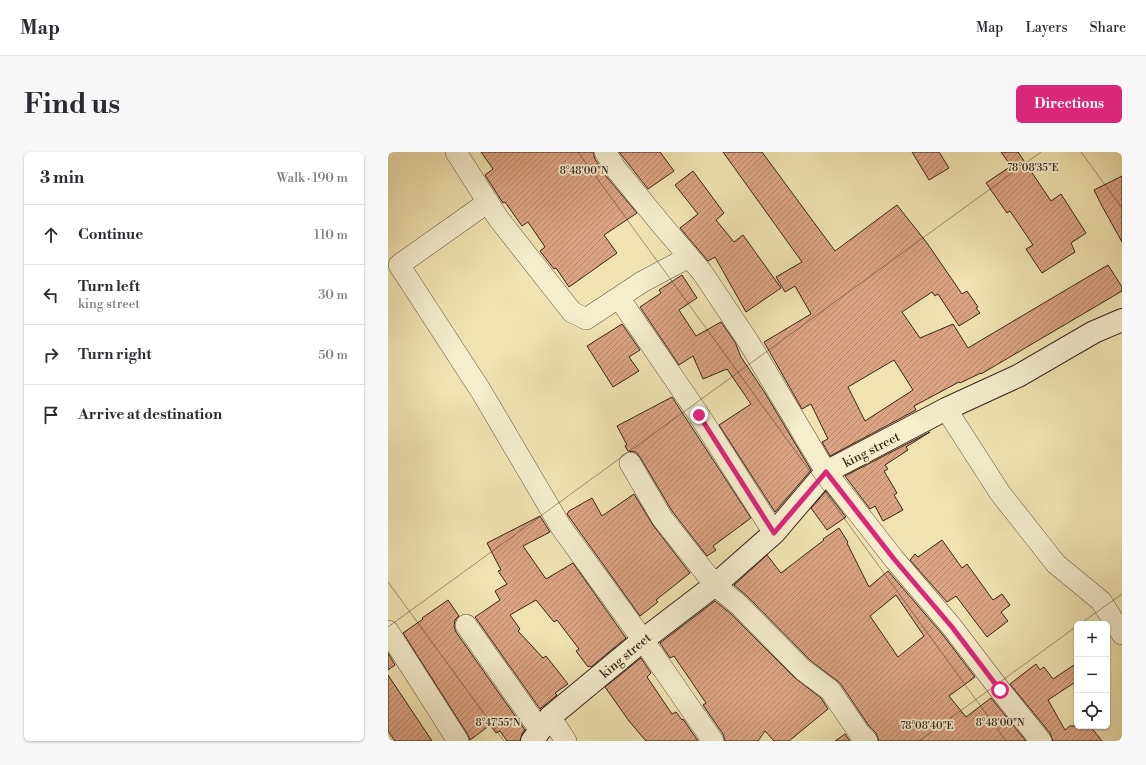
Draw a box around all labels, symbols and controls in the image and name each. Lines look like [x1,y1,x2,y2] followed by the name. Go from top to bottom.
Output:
[20,16,60,40] text: Map
[976,19,1003,37] text: Map
[1025,19,1068,37] text: Layers
[1090,19,1126,37] text: Share
[1016,85,1122,123] button: Directions
[24,87,120,122] text: Find us
[1007,162,1059,174] text: 78°08'35"E
[560,165,609,177] text: 8°48'00"N
[40,167,84,189] text: 3 min
[277,170,348,186] text: Walk · 190 m
[40,224,62,246] icon: ahead
[78,225,143,244] text: Continue
[314,227,348,243] text: 110 m
[78,277,140,296] text: Turn left
[40,284,62,306] icon: left
[318,287,348,303] text: 30 m
[78,296,140,312] text: king street
[40,344,62,366] icon: right
[78,345,152,364] text: Turn right
[318,347,348,363] text: 50 m
[40,404,62,426] icon: arrive
[78,405,222,424] text: Arrive at destination
[690,406,708,424] route end
[840,429,903,471] street label: king street
[1074,621,1110,729] map controls
[1074,621,1110,657] button: +
[597,629,655,682] street label: king street
[1074,657,1110,693] button: −
[991,681,1009,699] route start
[1074,693,1110,729] button: locate
[476,717,521,729] text: 8°47'55"N
[976,717,1025,729] text: 8°48'00"N
[900,720,954,732] text: 78°08'40"E

